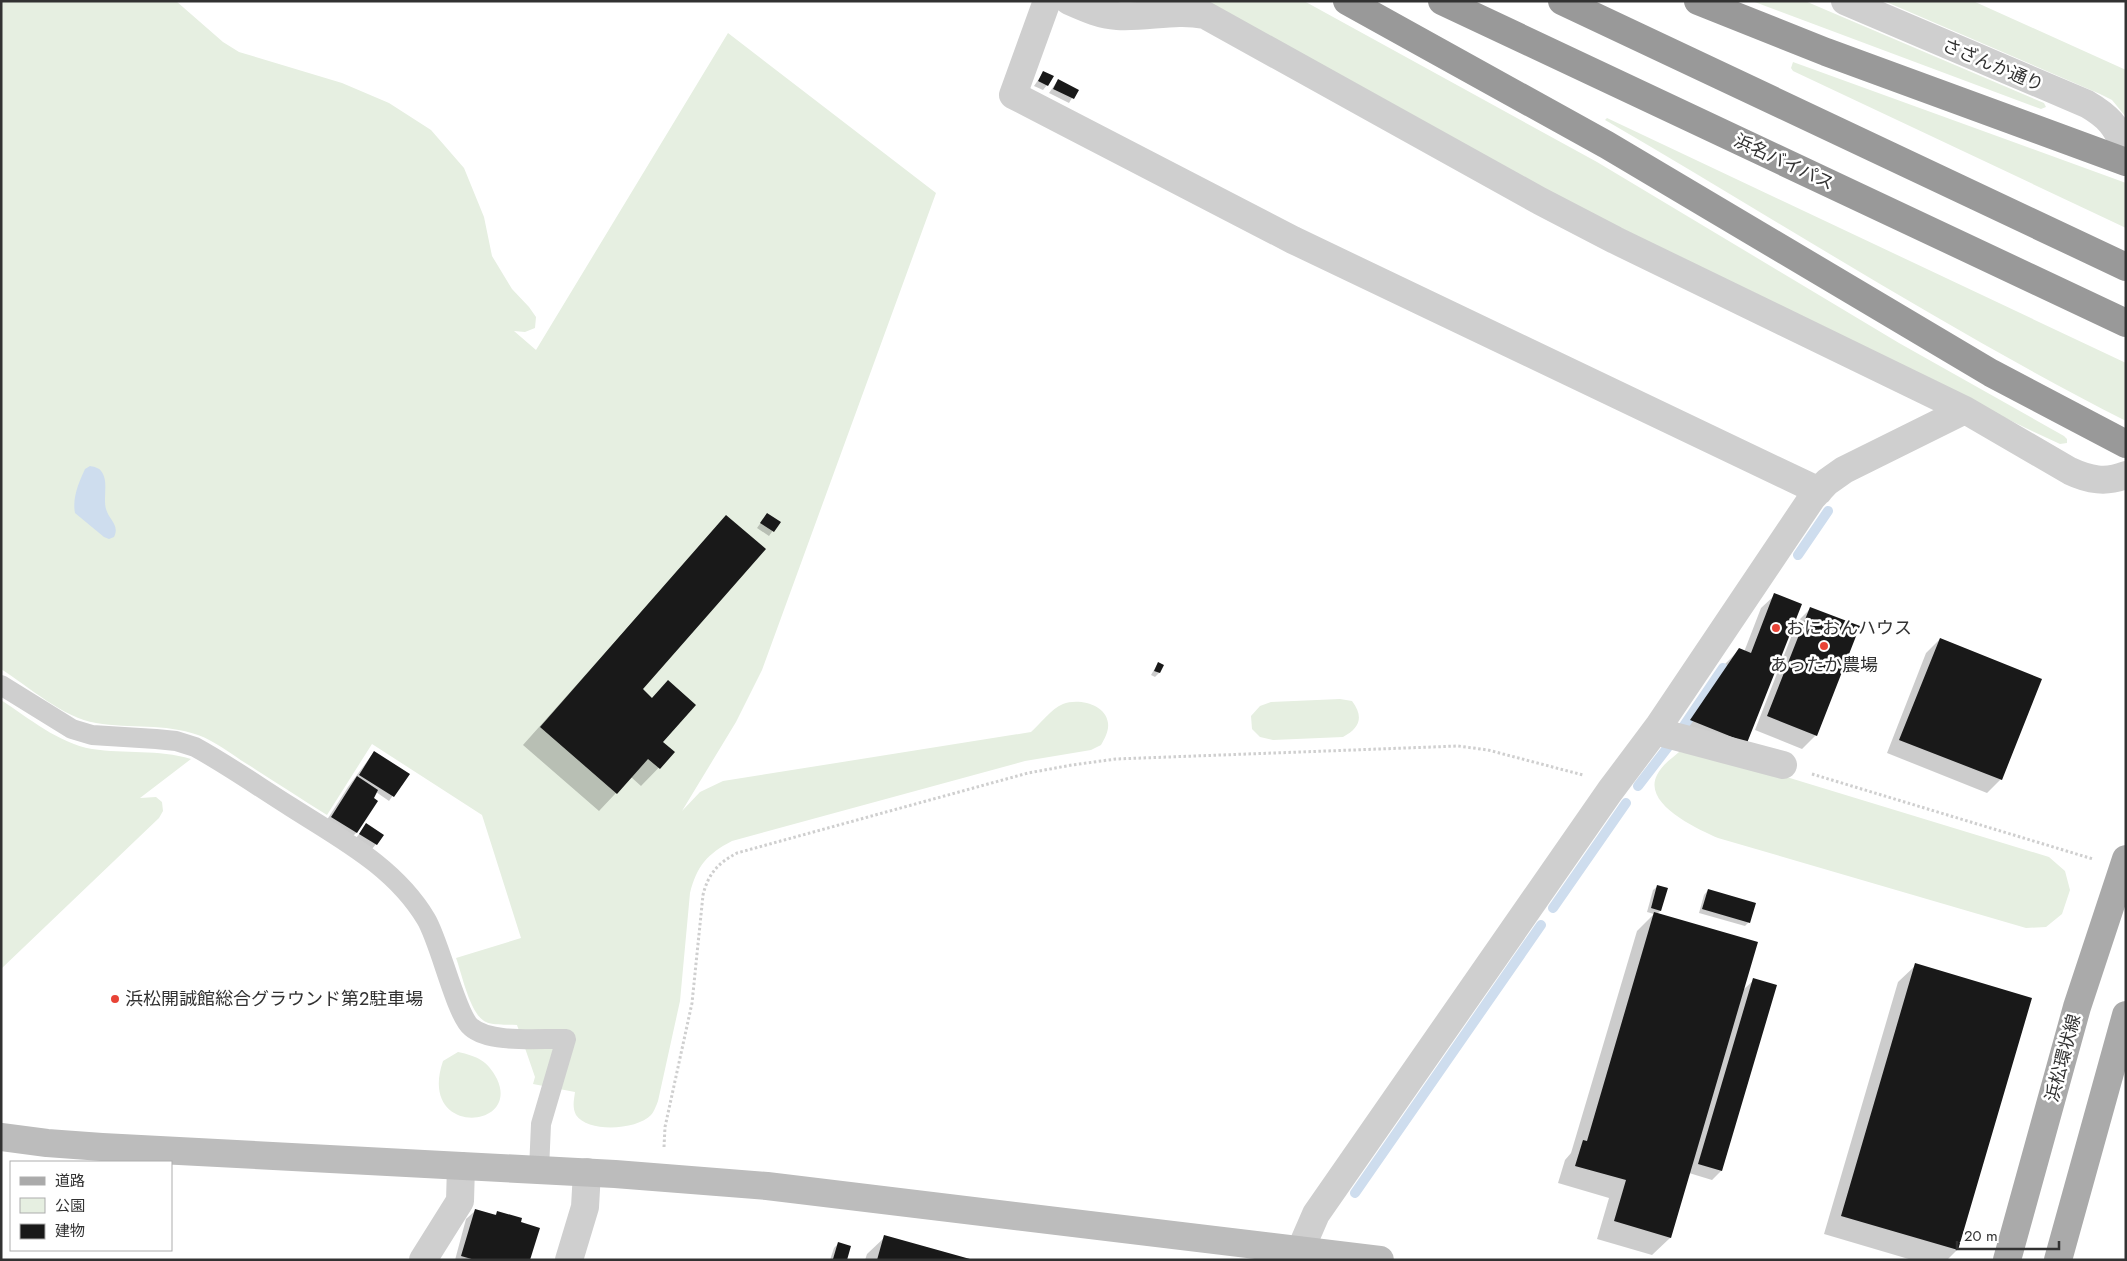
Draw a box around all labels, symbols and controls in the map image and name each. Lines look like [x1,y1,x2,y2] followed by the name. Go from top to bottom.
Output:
[1938,32,2048,98] street label: さざんか通り
[1730,127,1838,197] street label: 浜名バイパス
[1786,615,1912,641] place label: おにおんハウス
[1770,622,1782,634] marker: おにおんハウス
[1818,640,1830,652] marker: あったか農場
[1770,652,1878,678] place label: あったか農場
[125,986,423,1012] place label: 浜松開誠館総合グラウンド第2駐車場
[109,993,121,1005] marker: 浜松開誠館総合グラウンド第2駐車場
[2039,1011,2087,1105] street label: 浜松環状線
[10,1161,172,1251] legend
[55,1170,85,1192] text: 道路
[55,1195,85,1217] text: 公園
[1957,1218,2060,1250] scale bar
[55,1220,85,1242] text: 建物
[1964,1225,1998,1247] text: 20 m

